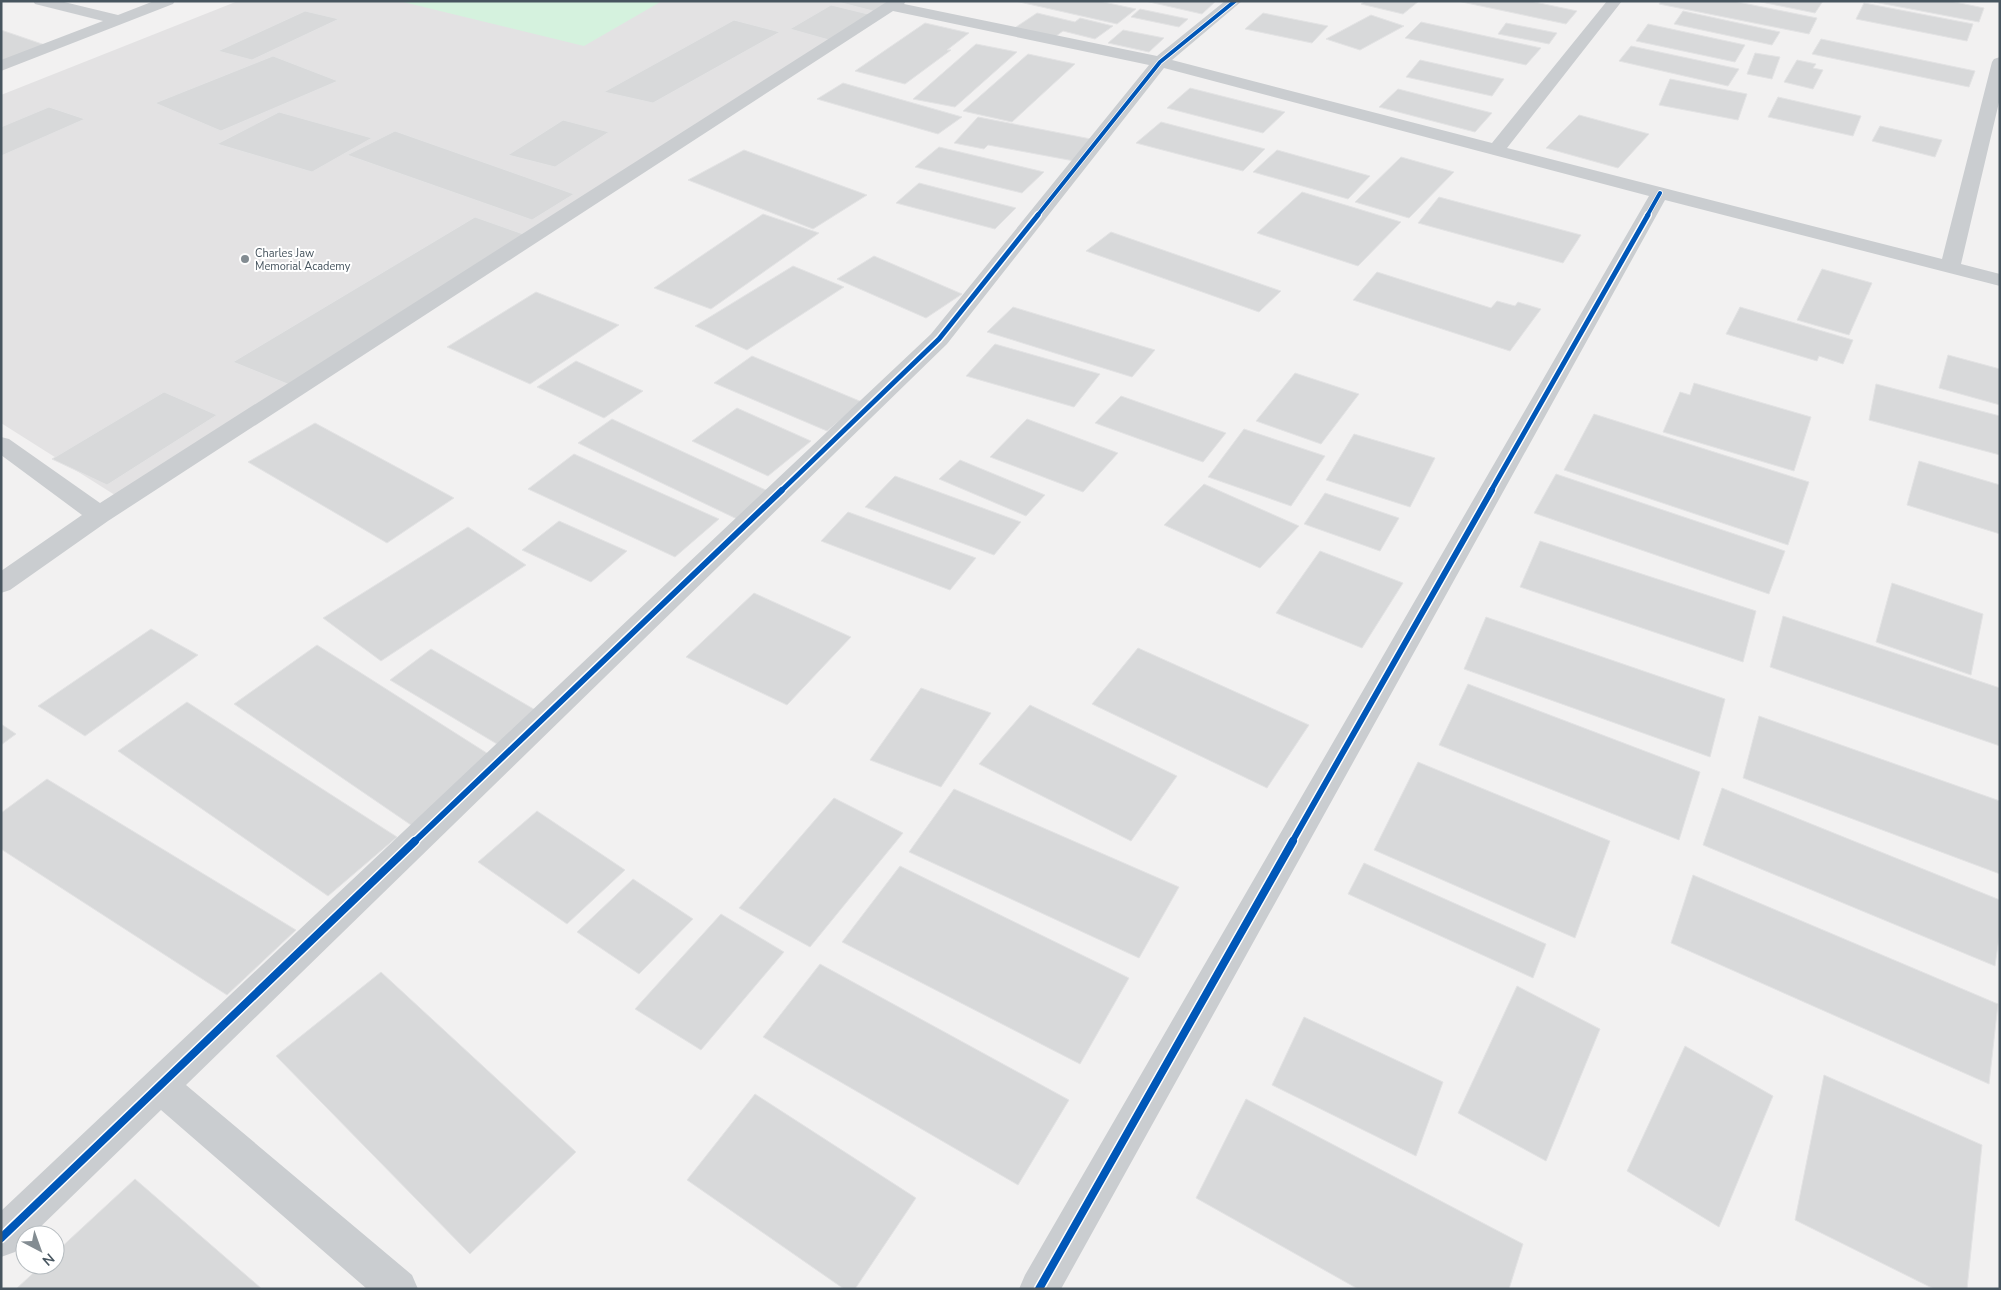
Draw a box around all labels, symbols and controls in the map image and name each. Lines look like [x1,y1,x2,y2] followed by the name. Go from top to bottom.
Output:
[255,246,351,274] place label: Charles Jaw Memorial Academy
[239,253,251,265] marker: Charles Jaw Memorial Academy
[15,1225,65,1275] north arrow
[38,1249,58,1270] text: N

